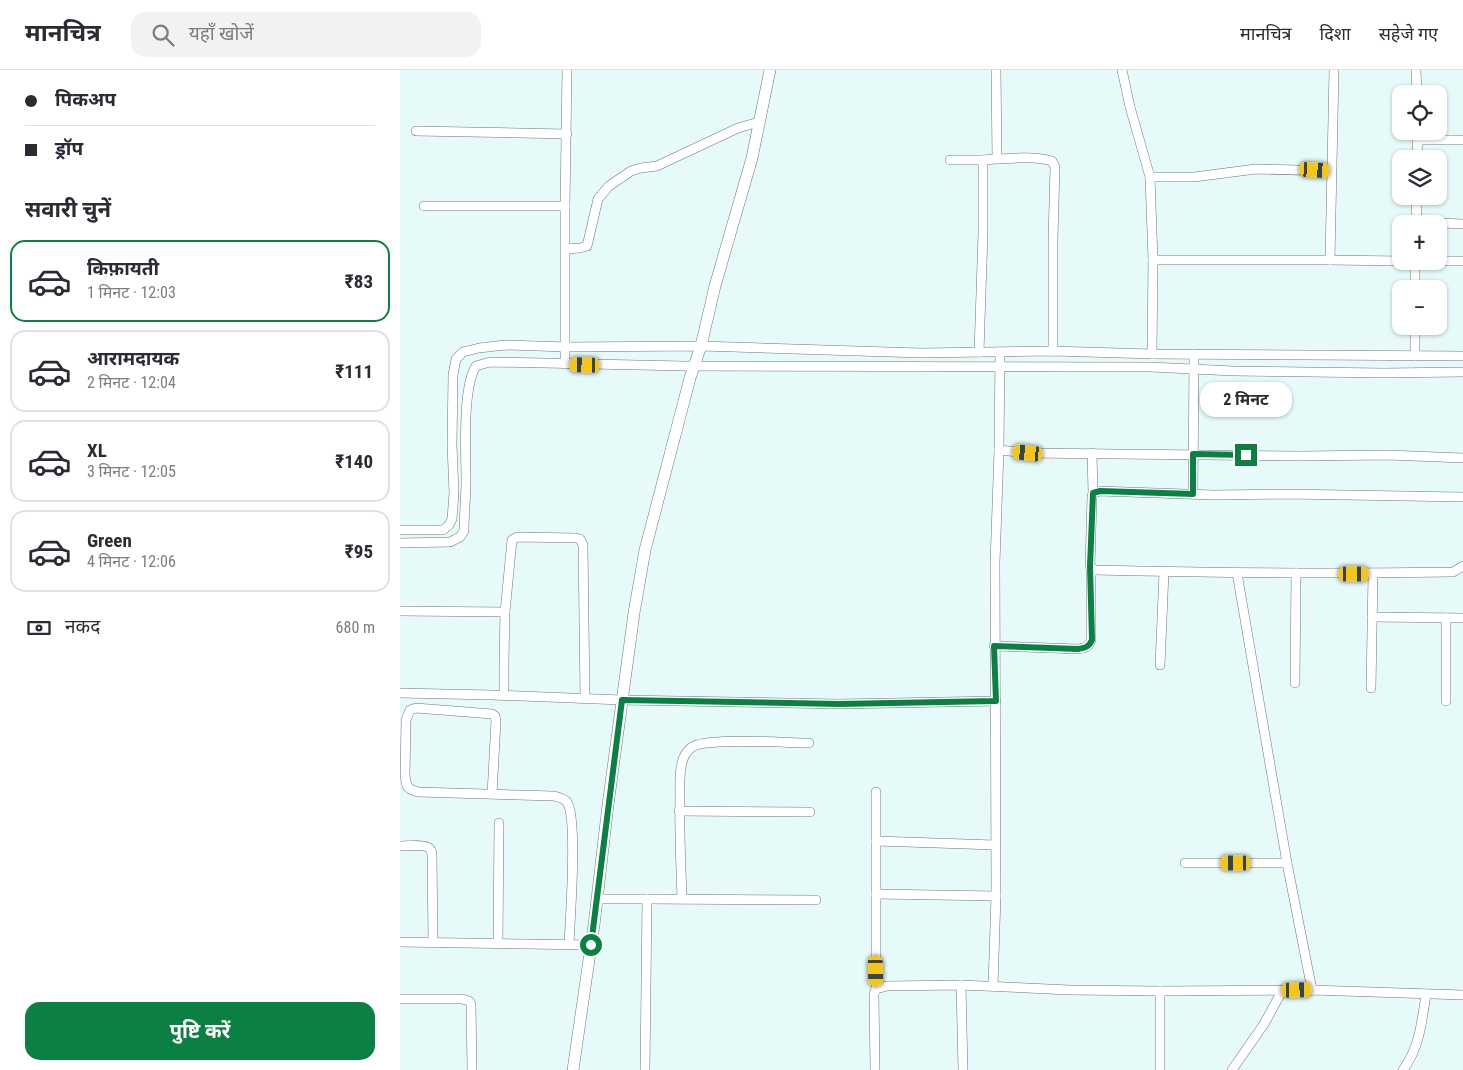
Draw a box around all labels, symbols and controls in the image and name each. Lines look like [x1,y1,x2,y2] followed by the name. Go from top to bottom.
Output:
[131,12,481,57] search box
[25,19,101,47] text: मानचित्र
[149,21,177,49] icon: search
[189,22,254,45] text: यहाँ खोजें
[1240,23,1292,44] text: मानचित्र
[1320,23,1351,44] text: दिशा
[1379,23,1438,44] text: सहेजे गए
[1392,85,1447,335] map controls
[1392,85,1447,140] button: locate
[55,88,116,111] text: पिकअप
[55,137,83,160] text: ड्रॉप
[1392,150,1447,205] button: layers
[1299,162,1330,178] car
[25,197,111,222] text: सवारी चुनें
[1392,215,1447,270] button: +
[87,257,159,280] text: किफ़ायती
[27,259,72,304] icon: car
[345,270,373,293] text: ₹83
[1392,280,1447,335] button: −
[87,283,176,302] text: 1 मिनट · 12:03
[87,347,179,370] text: आरामदायक
[27,349,72,394] icon: car
[569,357,600,373] car
[335,360,373,383] text: ₹111
[87,373,176,392] text: 2 मिनट · 12:04
[1200,382,1292,418] callout: 2 मिनट
[1223,390,1269,409] text: 2 मिनट
[27,439,72,484] icon: car
[87,439,107,462] text: XL
[1012,444,1043,462] car
[1235,444,1257,466] route end
[335,450,373,473] text: ₹140
[87,462,176,481] text: 3 मिनट · 12:05
[27,529,72,574] icon: car
[87,529,132,552] text: Green
[345,540,373,563] text: ₹95
[87,552,176,571] text: 4 मिनट · 12:06
[1339,567,1369,582] car
[25,614,53,642] icon: cash
[65,615,100,638] text: नकद
[336,618,375,637] text: 680 m
[1221,856,1251,871] car
[580,934,602,956] route start
[868,956,883,986] car
[1281,982,1312,998] car
[25,1002,375,1060] button: पुष्टि करें

